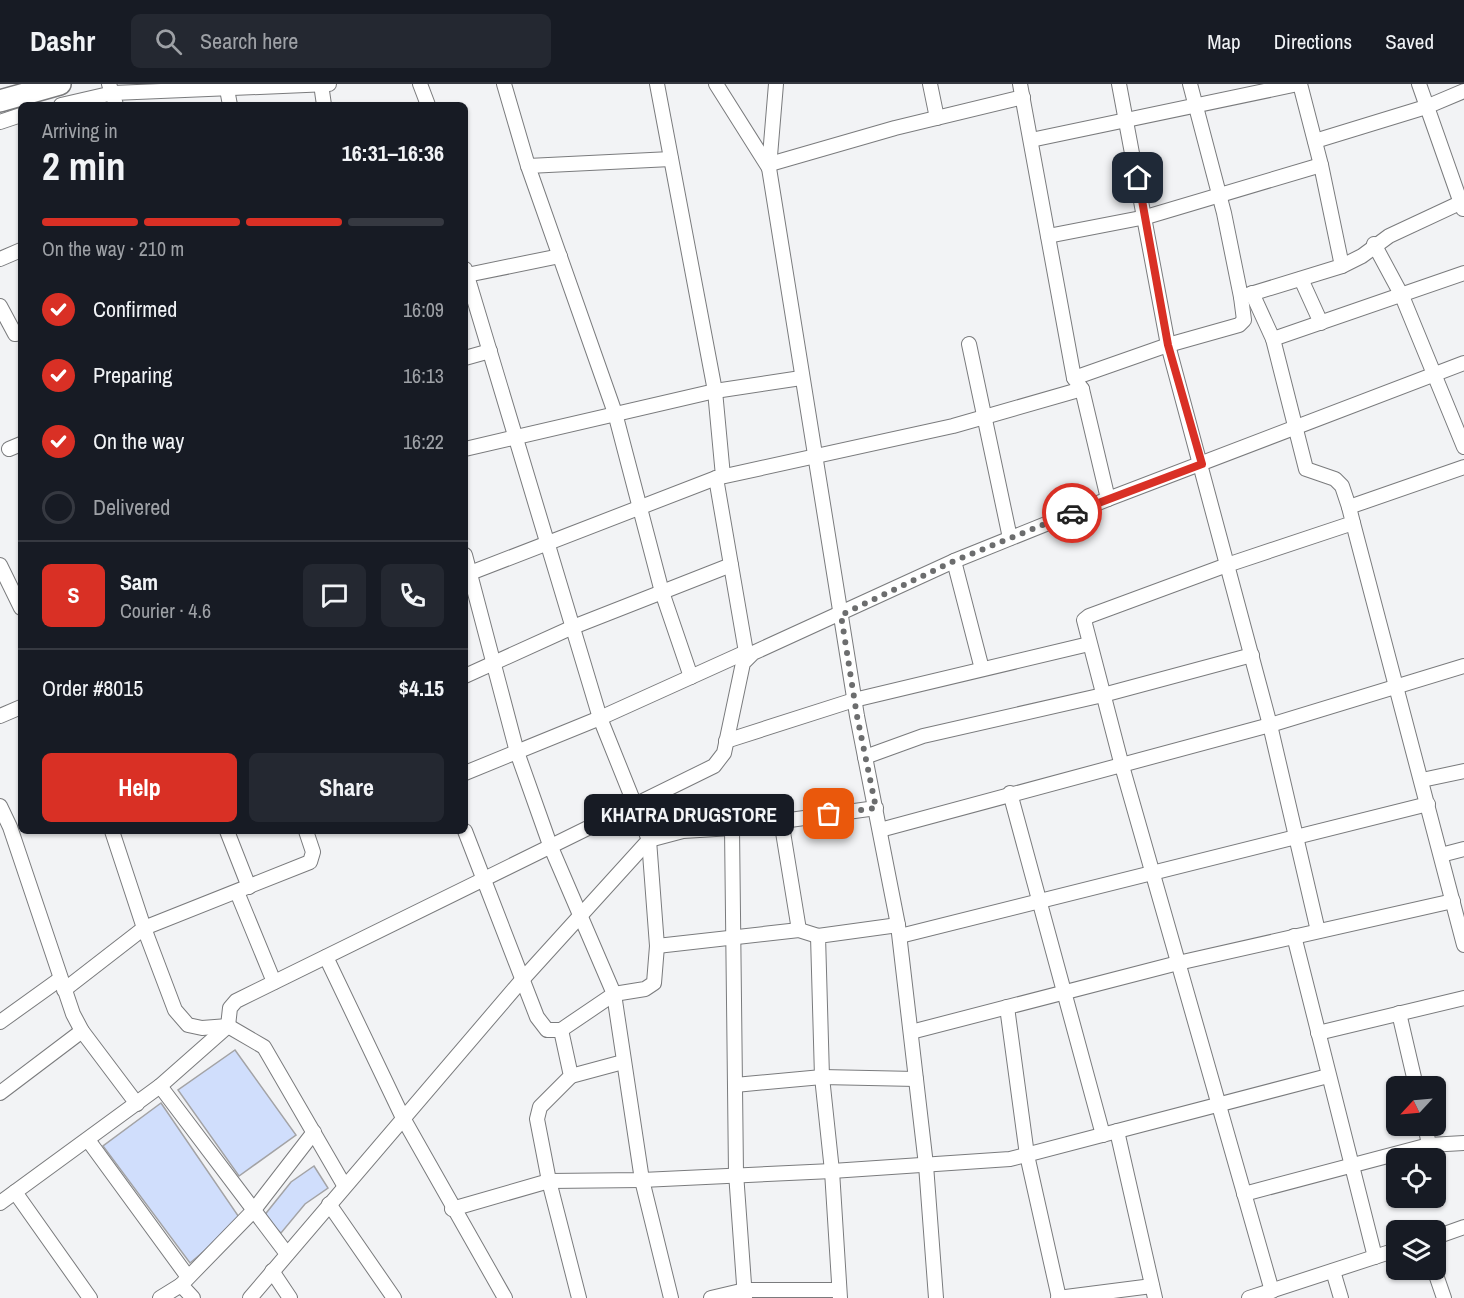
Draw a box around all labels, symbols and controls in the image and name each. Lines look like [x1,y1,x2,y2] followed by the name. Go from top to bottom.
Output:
[131,14,551,68] search box
[30,22,95,60] text: Dashr
[152,25,185,58] icon: search
[200,26,298,56] text: Search here
[1207,27,1241,56] text: Map
[1274,27,1352,56] text: Directions
[1385,27,1434,56] text: Saved
[42,117,118,144] text: Arriving in
[342,138,444,168] text: 16:31–16:36
[42,140,126,192] text: 2 min
[1112,152,1163,203] pin
[1121,161,1154,194] icon: home
[42,235,184,262] text: On the way · 210 m
[42,293,75,326] icon: check
[93,294,177,324] text: Confirmed
[403,296,444,323] text: 16:09
[42,359,75,392] icon: check
[93,360,172,390] text: Preparing
[403,362,444,389] text: 16:13
[42,425,75,458] icon: check
[93,426,184,456] text: On the way
[403,428,444,455] text: 16:22
[1042,483,1102,543] courier
[93,492,170,522] text: Delivered
[1056,497,1089,530] icon: car
[303,564,366,627] button: chat
[381,564,444,627] button: phone
[120,567,158,597] text: Sam
[67,580,80,610] text: S
[120,597,211,624] text: Courier · 4.6
[42,673,143,703] text: Order #8015
[399,673,444,703] text: $4.15
[42,753,237,822] button: Help
[249,753,444,822] button: Share
[803,788,854,839] pin
[583,793,793,835] callout: KHATRA DRUGSTORE
[812,797,845,830] icon: bag
[601,801,777,828] text: KHATRA DRUGSTORE
[1386,1076,1446,1136] north arrow
[1386,1076,1446,1280] map controls
[1386,1148,1446,1208] button: locate
[1386,1220,1446,1280] button: layers

